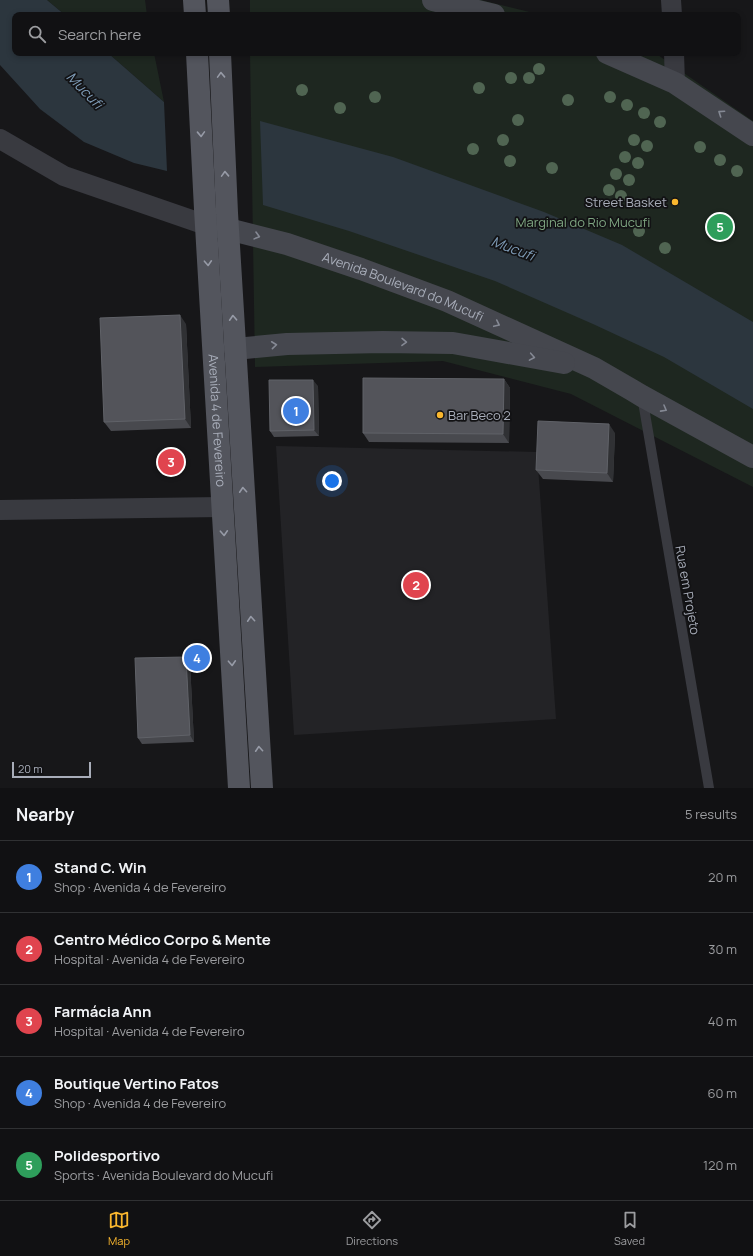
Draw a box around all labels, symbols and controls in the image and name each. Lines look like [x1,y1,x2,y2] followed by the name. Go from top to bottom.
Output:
[12,12,741,56] search box
[26,23,48,45] icon: search
[58,24,141,45] text: Search here
[63,67,108,114] water label: Mucufi
[217,72,226,78] one-way arrow
[718,111,725,118] one-way arrow
[197,131,205,137] one-way arrow
[221,171,230,177] one-way arrow
[585,193,667,211] place label: Street Basket
[670,197,680,207] marker: Street Basket
[707,212,733,242] pin: 5
[516,213,650,231] park label: Marginal do Rio Mucufi
[254,231,261,240] one-way arrow
[489,231,539,265] water label: Mucufi
[320,248,487,326] street label: Avenida Boulevard do Mucufi
[204,260,212,266] one-way arrow
[229,315,237,321] one-way arrow
[493,319,501,327] one-way arrow
[401,338,407,346] one-way arrow
[271,341,277,350] one-way arrow
[529,352,535,361] one-way arrow
[205,353,230,488] street label: Avenida 4 de Fevereiro
[283,396,309,426] pin: 1
[660,404,668,411] one-way arrow
[448,406,511,424] place label: Bar Beco 2
[435,410,445,420] marker: Bar Beco 2
[158,447,184,477] pin: 3
[322,471,342,491] your location
[239,487,248,493] one-way arrow
[220,530,228,536] one-way arrow
[671,544,705,636] street label: Rua em Projeto
[403,570,429,600] pin: 2
[247,616,256,622] one-way arrow
[184,643,210,673] pin: 4
[227,660,236,666] one-way arrow
[255,746,264,752] one-way arrow
[12,760,91,779] scale bar
[18,761,43,776] text: 20 m
[16,803,74,826] text: Nearby
[685,805,737,823] text: 5 results
[54,857,146,878] text: Stand C. Win
[26,868,32,886] text: 1
[708,868,737,886] text: 20 m
[54,878,226,896] text: Shop · Avenida 4 de Fevereiro
[54,929,271,950] text: Centro Médico Corpo & Mente
[25,940,33,958] text: 2
[708,940,737,958] text: 30 m
[54,950,245,968] text: Hospital · Avenida 4 de Fevereiro
[54,1001,151,1022] text: Farmácia Ann
[25,1012,33,1030] text: 3
[708,1012,737,1030] text: 40 m
[54,1022,245,1040] text: Hospital · Avenida 4 de Fevereiro
[54,1073,219,1094] text: Boutique Vertino Fatos
[25,1084,33,1102] text: 4
[707,1084,737,1102] text: 60 m
[54,1094,226,1112] text: Shop · Avenida 4 de Fevereiro
[54,1145,160,1166] text: Polidesportivo
[25,1156,33,1174] text: 5
[703,1156,737,1174] text: 120 m
[54,1166,273,1184] text: Sports · Avenida Boulevard do Mucufi
[108,1209,130,1248] tab: Map
[346,1209,398,1248] tab: Directions
[614,1209,645,1248] tab: Saved

